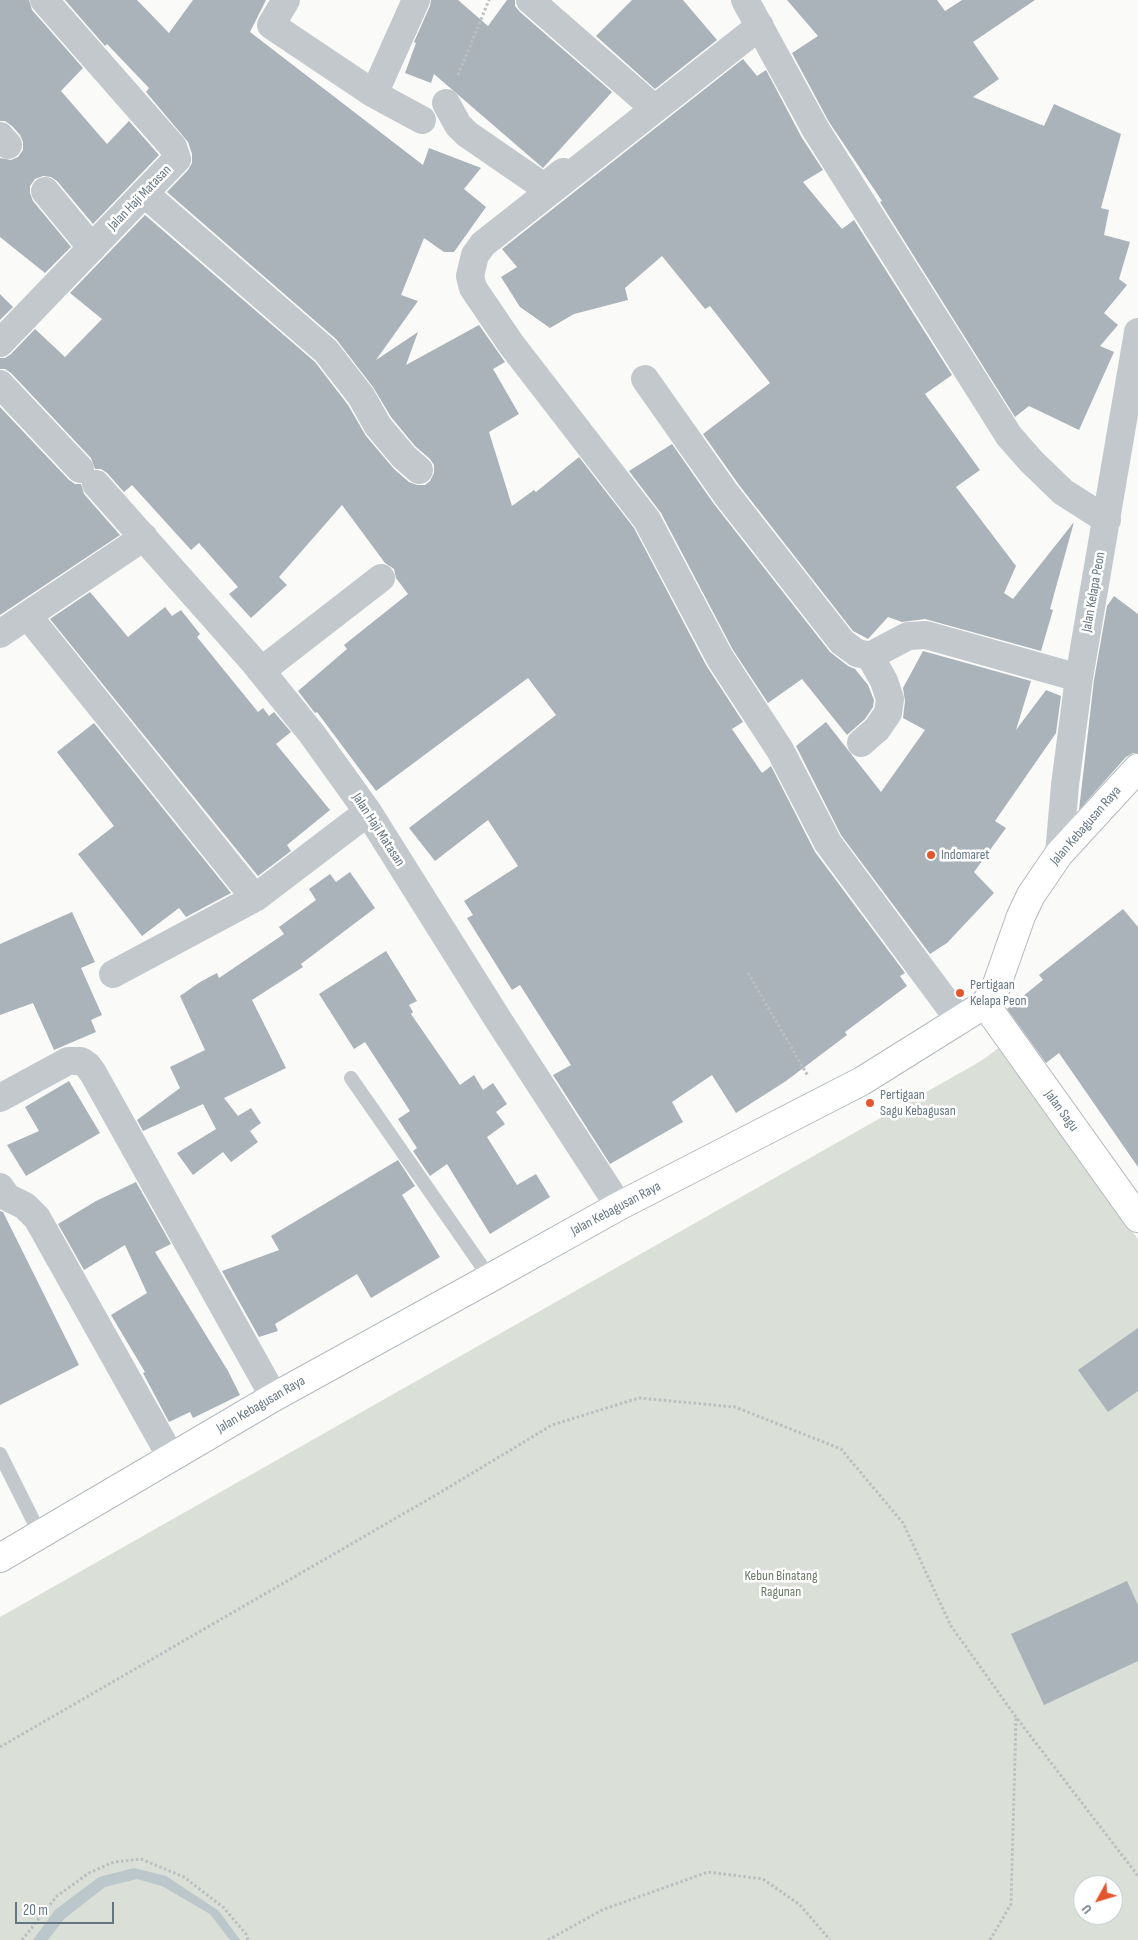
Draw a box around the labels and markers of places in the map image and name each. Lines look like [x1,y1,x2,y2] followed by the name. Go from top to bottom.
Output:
[941,847,989,863] place label: Indomaret
[925,849,937,861] marker: Indomaret
[970,977,1026,1010] place label: Pertigaan Kelapa Peon
[954,987,966,999] marker: Pertigaan Kelapa Peon
[880,1087,956,1120] place label: Pertigaan Sagu Kebagusan
[864,1097,876,1109] marker: Pertigaan Sagu Kebagusan

